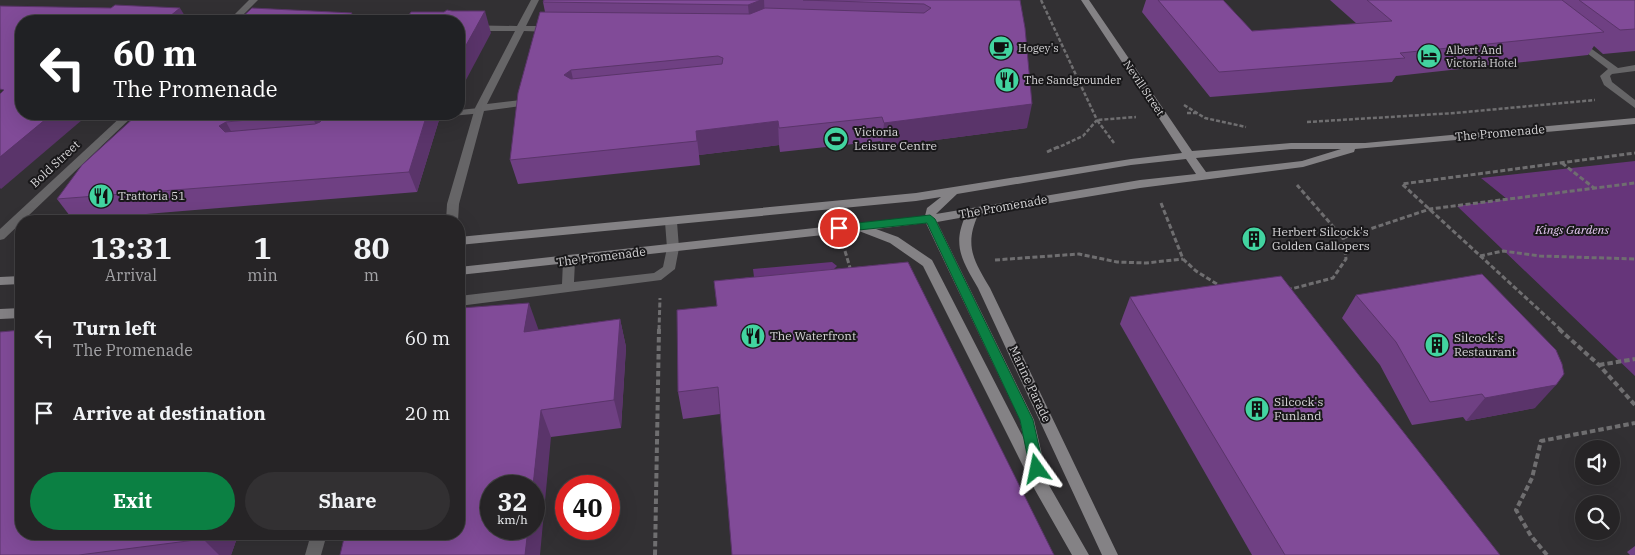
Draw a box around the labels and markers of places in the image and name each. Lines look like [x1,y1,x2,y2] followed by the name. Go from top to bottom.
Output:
[988,35,1014,61] cafe icon: Hogey's
[1018,41,1059,55] place label: Hogey's
[1416,43,1442,69] hotel icon: Albert And Victoria Hotel
[1446,43,1517,70] place label: Albert And Victoria Hotel
[994,67,1020,93] restaurant icon: The Sandgrounder
[1024,73,1121,87] place label: The Sandgrounder
[854,124,937,153] place label: Victoria Leisure Centre
[823,126,849,152] sports icon: Victoria Leisure Centre
[88,183,114,209] restaurant icon: Trattoria 51
[118,188,185,203] place label: Trattoria 51
[818,207,860,249] pin
[1272,224,1370,253] place label: Herbert Silcock's Golden Gallopers
[1241,226,1267,252] building icon: Herbert Silcock's Golden Gallopers
[740,323,766,349] restaurant icon: The Waterfront
[770,328,856,343] place label: The Waterfront
[1454,330,1516,359] place label: Silcock's Restaurant
[1424,332,1450,358] building icon: Silcock's Restaurant
[1274,394,1323,423] place label: Silcock's Funland
[1244,396,1270,422] building icon: Silcock's Funland

